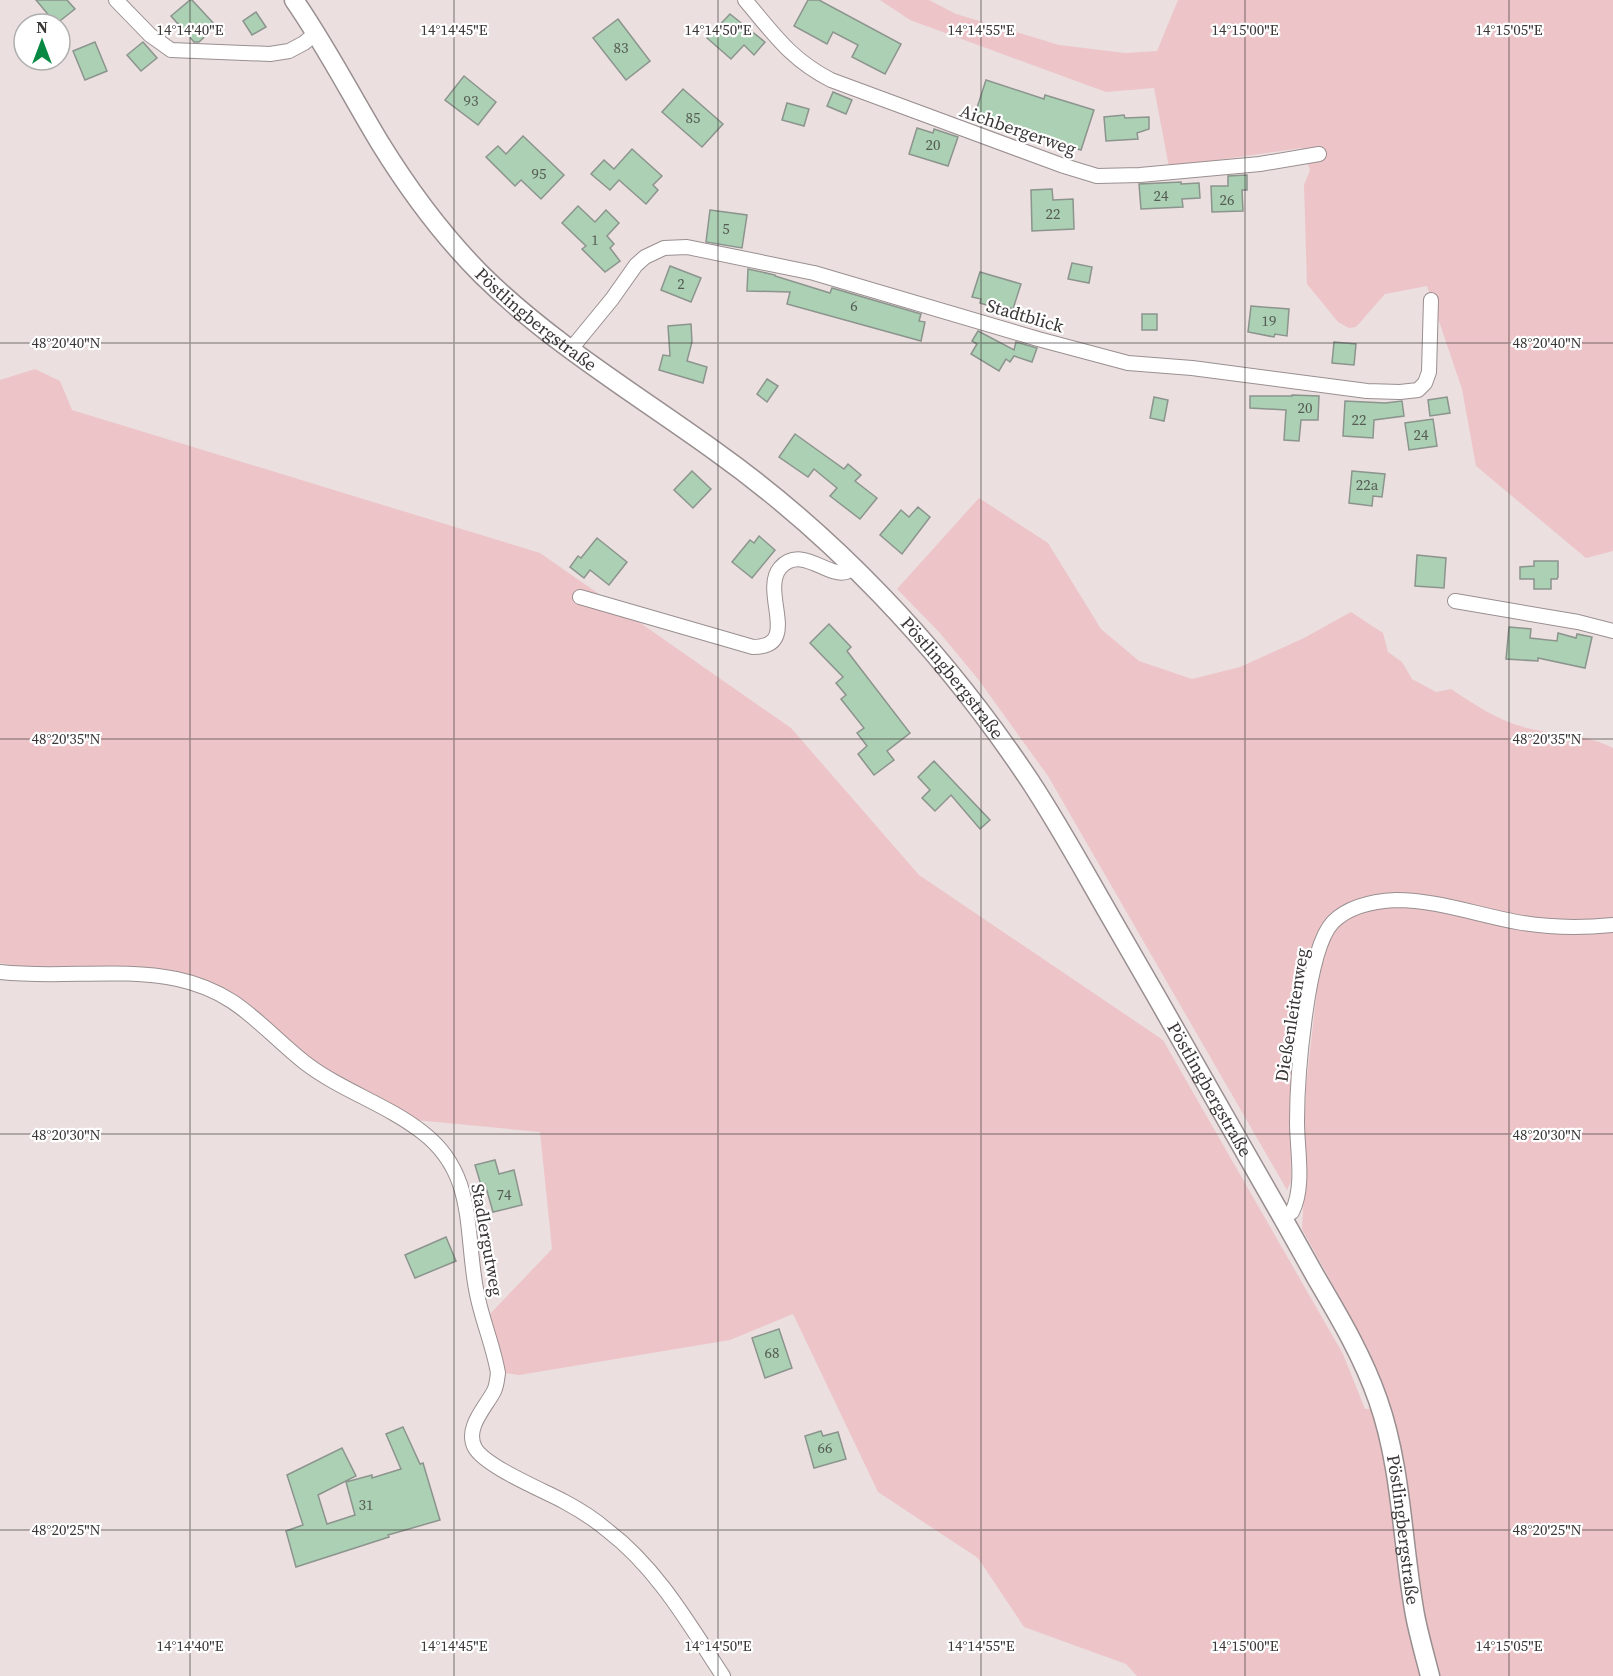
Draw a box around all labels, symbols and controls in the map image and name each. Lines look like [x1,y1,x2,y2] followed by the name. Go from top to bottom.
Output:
[12,12,72,72] north arrow
[36,16,48,38] text: N
[156,19,224,40] text: 14°14'40"E
[420,19,488,40] text: 14°14'45"E
[684,19,752,40] text: 14°14'50"E
[947,19,1015,40] text: 14°14'55"E
[1211,19,1279,40] text: 14°15'00"E
[1475,19,1543,40] text: 14°15'05"E
[613,37,629,58] house number: 83
[463,90,479,111] house number: 93
[957,98,1080,161] street label: Aichbergerweg
[685,107,701,128] house number: 85
[925,134,941,155] house number: 20
[531,163,547,184] house number: 95
[1153,185,1169,206] house number: 24
[1219,189,1235,210] house number: 26
[1045,203,1061,224] house number: 22
[722,218,730,239] house number: 5
[591,229,599,250] house number: 1
[470,262,602,377] street label: Pöstlingbergstraße
[677,273,685,294] house number: 2
[983,293,1067,339] street label: Stadtblick
[850,295,858,316] house number: 6
[1261,310,1277,331] house number: 19
[31,332,101,353] text: 48°20'40"N
[1512,332,1582,353] text: 48°20'40"N
[1297,397,1313,418] house number: 20
[1351,409,1367,430] house number: 22
[1413,424,1429,445] house number: 24
[1356,474,1379,495] house number: 22a
[895,611,1010,744] street label: Pöstlingbergstraße
[31,728,101,749] text: 48°20'35"N
[1512,728,1582,749] text: 48°20'35"N
[1269,946,1314,1084] street label: Dießenleitenweg
[1162,1017,1258,1161] street label: Pöstlingbergstraße
[31,1124,101,1145] text: 48°20'30"N
[1512,1124,1582,1145] text: 48°20'30"N
[465,1182,510,1298] street label: Stadlergutweg
[496,1184,512,1205] house number: 74
[764,1342,780,1363] house number: 68
[817,1437,833,1458] house number: 66
[1381,1452,1426,1606] street label: Pöstlingbergstraße
[358,1494,374,1515] house number: 31
[31,1519,101,1540] text: 48°20'25"N
[1512,1519,1582,1540] text: 48°20'25"N
[156,1635,224,1656] text: 14°14'40"E
[420,1635,488,1656] text: 14°14'45"E
[684,1635,752,1656] text: 14°14'50"E
[947,1635,1015,1656] text: 14°14'55"E
[1211,1635,1279,1656] text: 14°15'00"E
[1475,1635,1543,1656] text: 14°15'05"E

